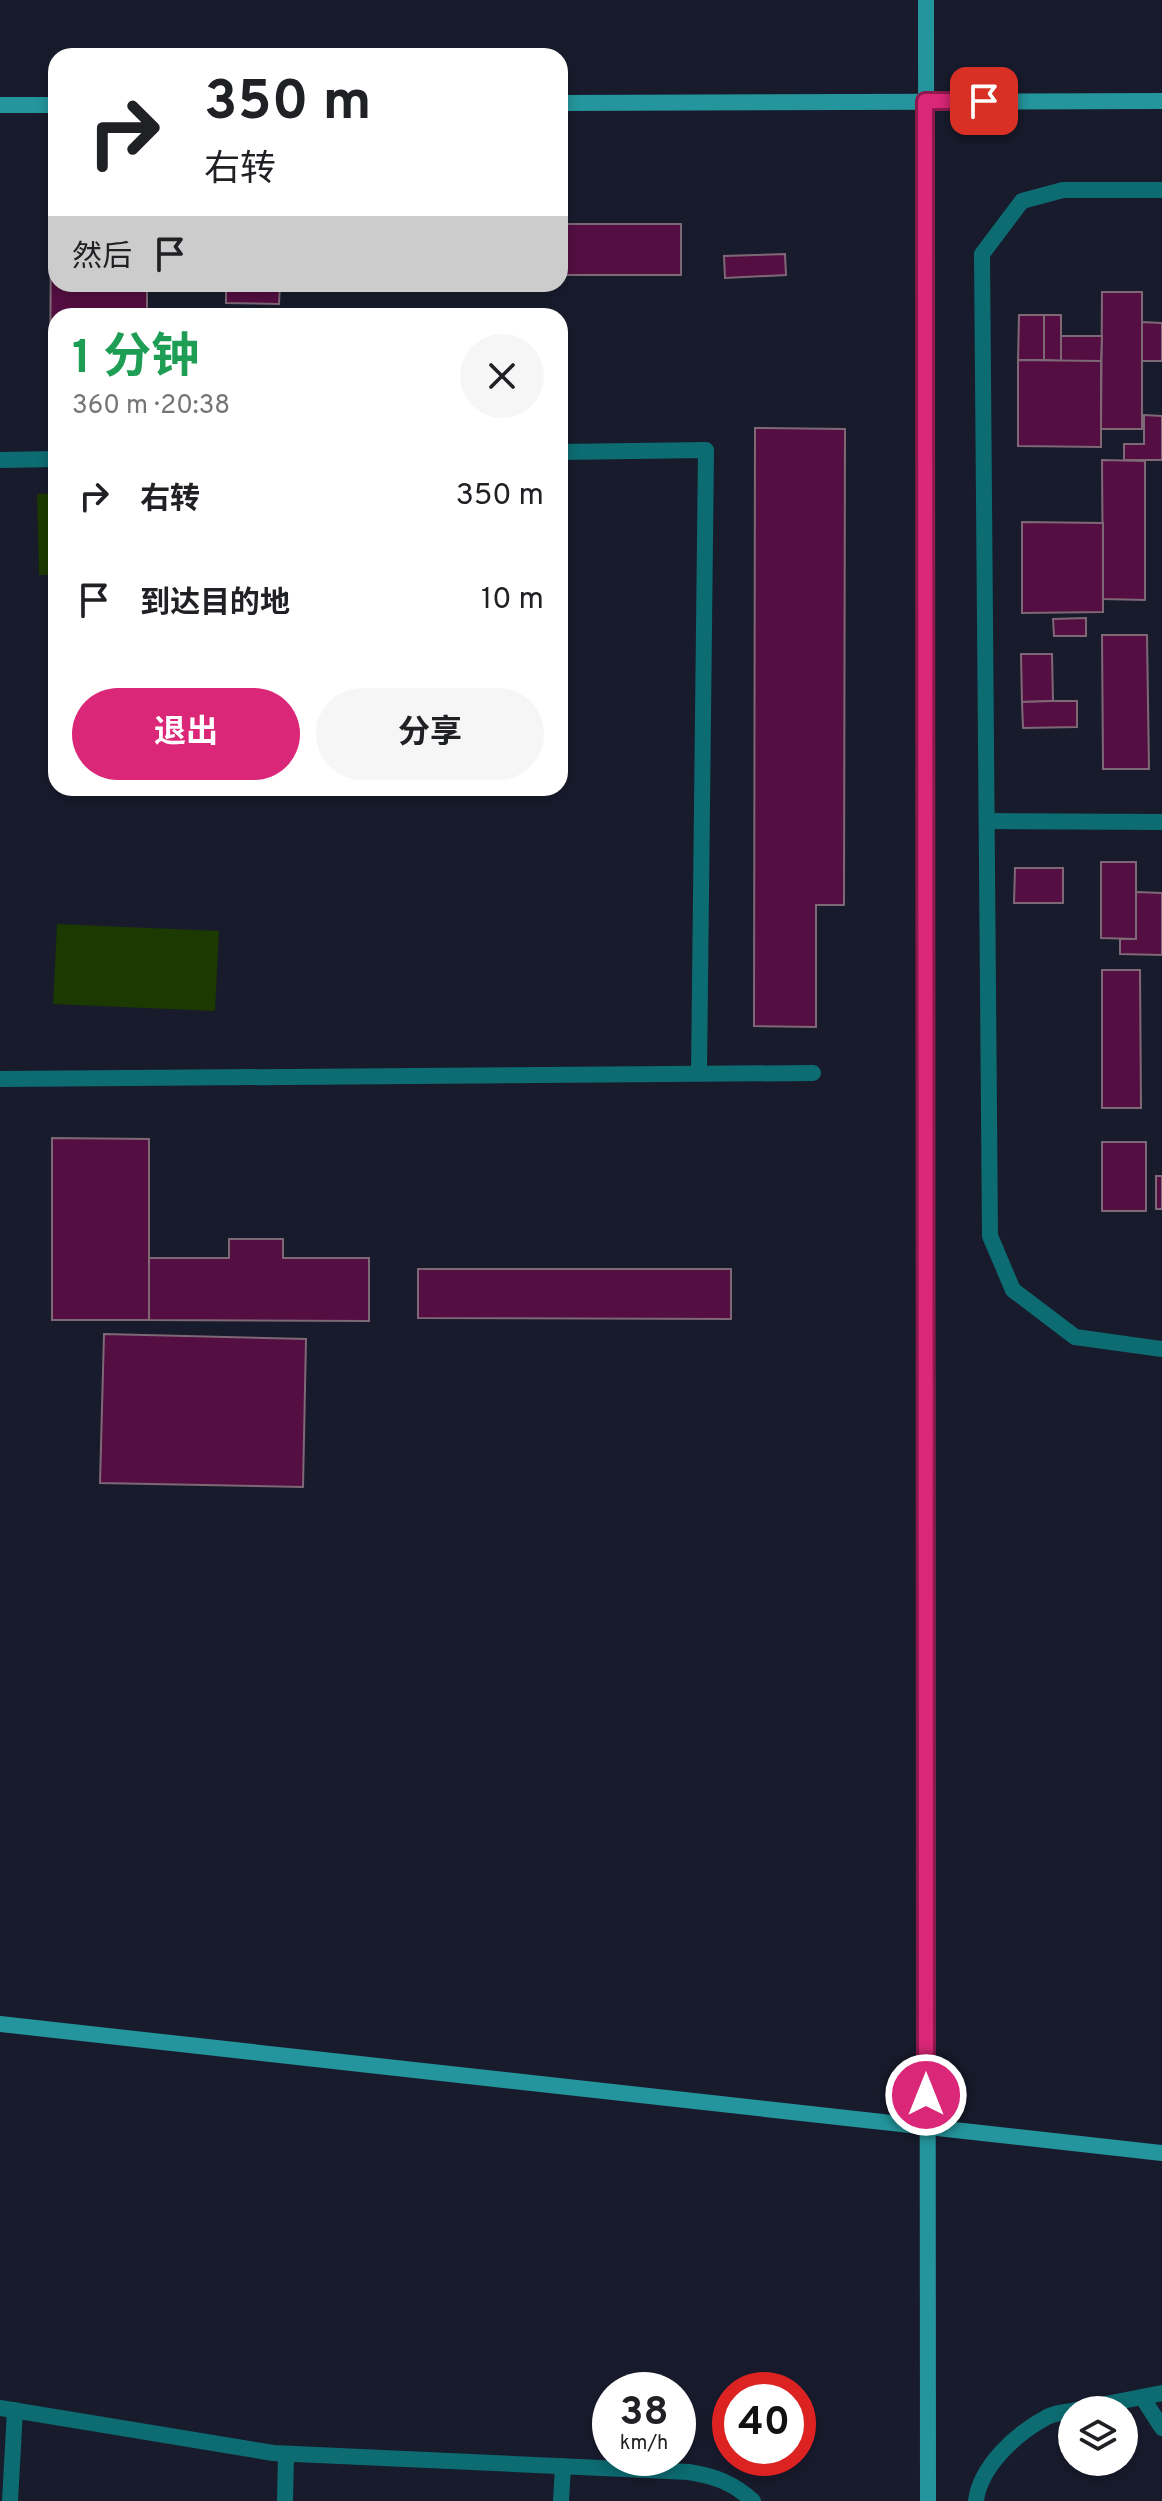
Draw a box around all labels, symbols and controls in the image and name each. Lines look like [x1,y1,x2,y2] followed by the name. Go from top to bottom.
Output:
[950,67,1018,135] pin
[204,69,372,139] text: 350 m
[962,79,1006,123] icon: arrive
[72,80,176,184] icon: right
[204,148,276,194] text: 右转
[148,232,192,276] icon: arrive
[72,240,132,277] text: 然后
[72,330,199,390] text: 1 分钟
[460,334,544,418] button: close
[72,390,230,423] text: 360 m · 20:38
[72,474,116,518] icon: right
[456,478,544,515] text: 350 m
[140,482,200,519] text: 右转
[72,578,116,622] icon: arrive
[481,582,544,619] text: 10 m
[140,586,290,623] text: 到达目的地
[72,688,300,780] button: 退出
[316,688,544,780] button: 分享
[884,2053,968,2137] position arrow
[712,2372,816,2476] speed limit sign: 40
[619,2389,669,2439] text: 38
[1058,2396,1138,2476] map controls
[1058,2396,1138,2476] button: layers
[620,2431,668,2457] text: km/h

